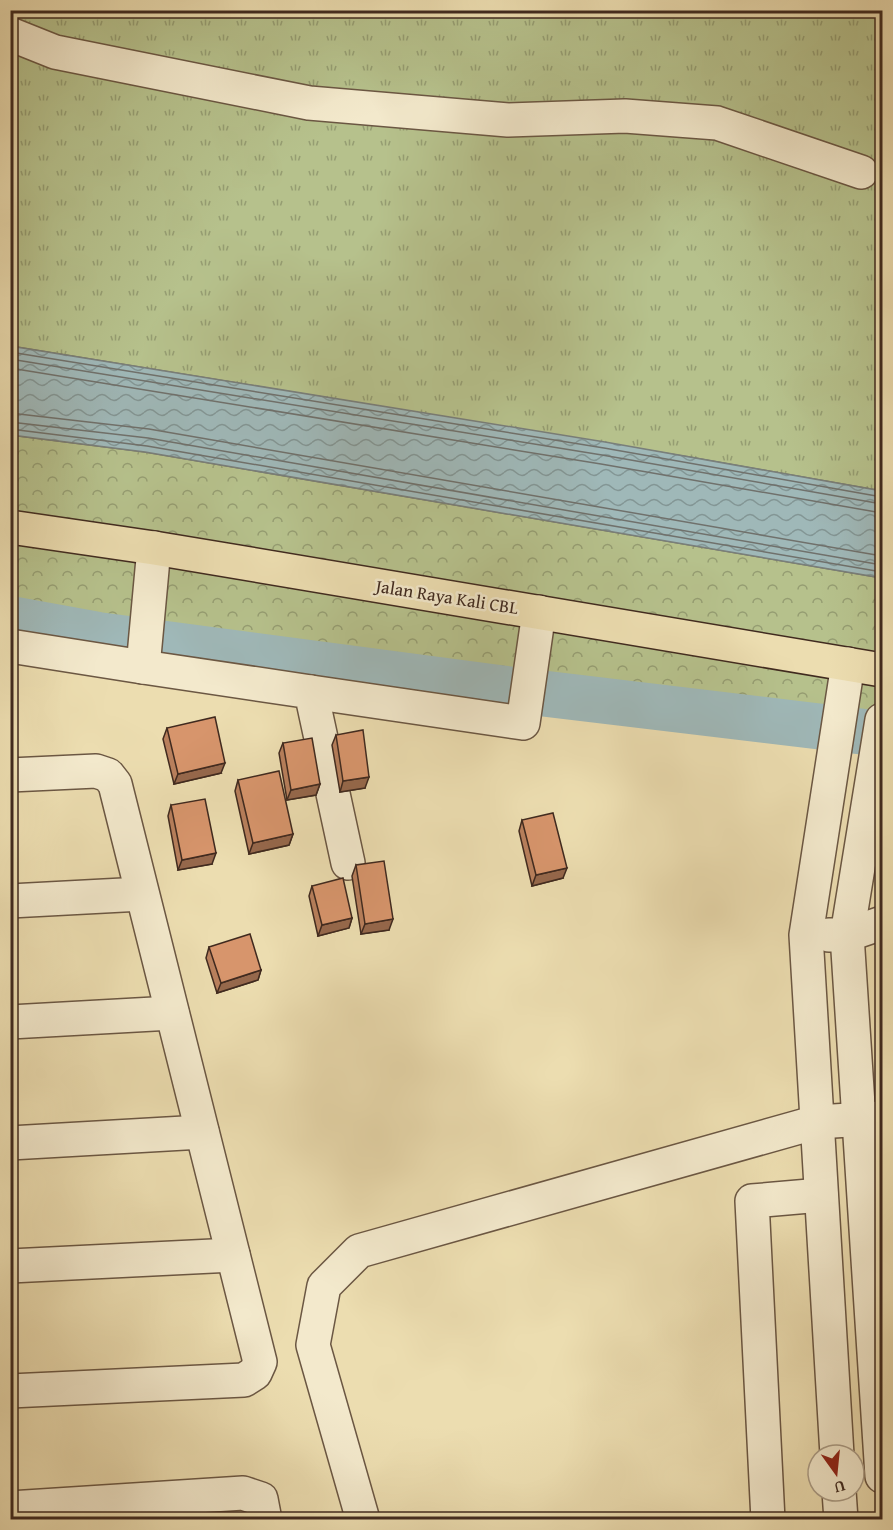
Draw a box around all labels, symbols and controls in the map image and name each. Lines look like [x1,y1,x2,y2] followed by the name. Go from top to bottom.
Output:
[372,572,520,621] street label: Jalan Raya Kali CBL
[806,1443,866,1503] north arrow
[831,1475,848,1501] text: U

